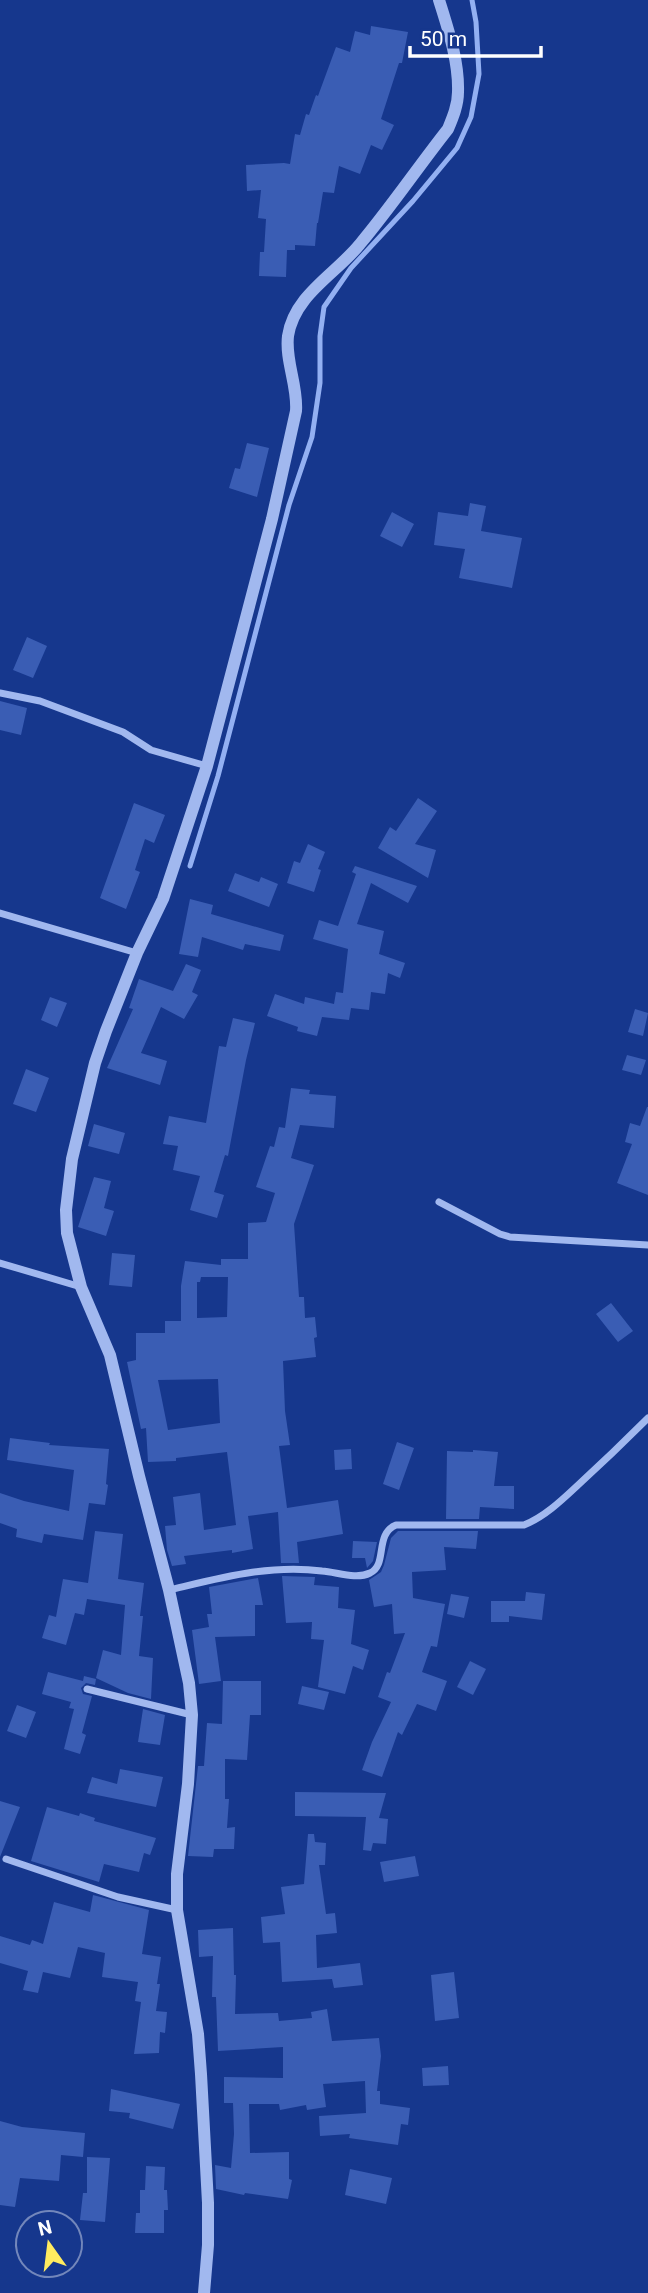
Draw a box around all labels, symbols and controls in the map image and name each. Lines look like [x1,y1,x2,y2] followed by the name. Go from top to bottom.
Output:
[410,14,541,58] scale bar
[420,27,467,51] text: 50 m
[14,2209,84,2279] north arrow
[36,2215,54,2241] text: N

